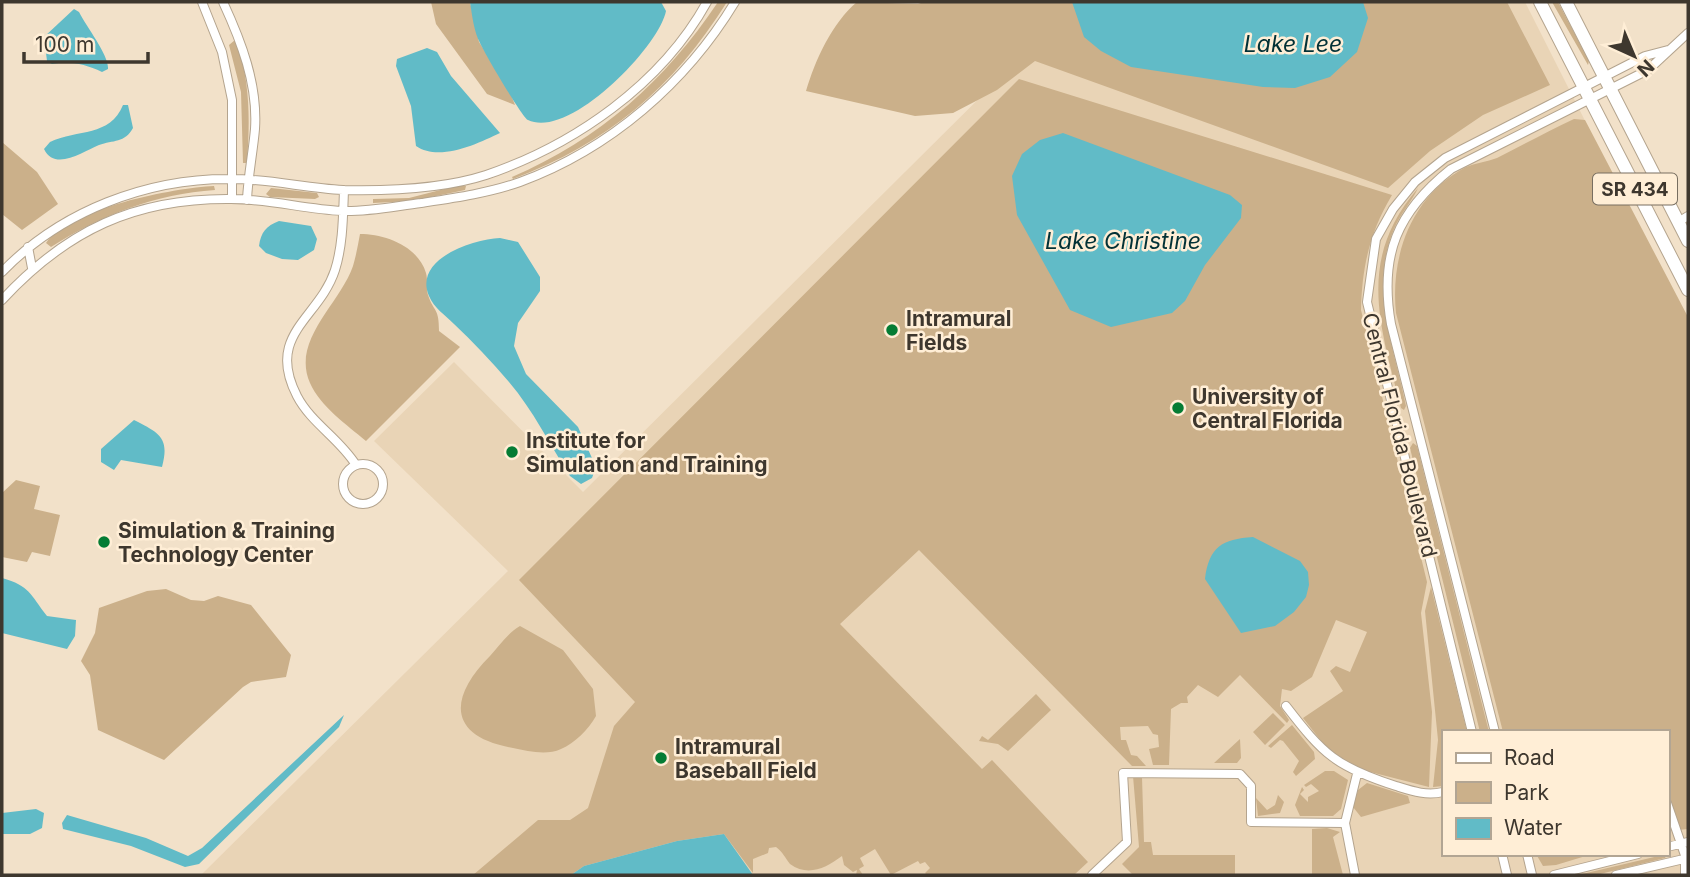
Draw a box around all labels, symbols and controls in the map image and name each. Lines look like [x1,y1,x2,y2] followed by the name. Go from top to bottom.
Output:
[24,21,149,65] scale bar
[1599,21,1669,91] north arrow
[1244,30,1342,58] water label: Lake Lee
[35,32,94,57] text: 100 m
[1632,55,1659,81] text: N
[1593,174,1677,204] road number: SR 434
[1045,227,1201,255] water label: Lake Christine
[906,306,1012,355] place label: Intramural Fields
[1358,310,1442,560] street label: Central Florida Boulevard
[884,322,900,338] marker: Intramural Fields
[1192,384,1343,433] place label: University of Central Florida
[1170,400,1186,416] marker: University of Central Florida
[526,428,767,477] place label: Institute for Simulation and Training
[504,444,520,460] marker: Institute for Simulation and Training
[118,518,335,567] place label: Simulation & Training Technology Center
[96,534,112,550] marker: Simulation & Training Technology Center
[1442,730,1669,856] legend
[675,734,817,783] place label: Intramural Baseball Field
[1504,745,1555,770] text: Road
[653,750,669,766] marker: Intramural Baseball Field
[1504,780,1549,805] text: Park
[1504,815,1562,840] text: Water

